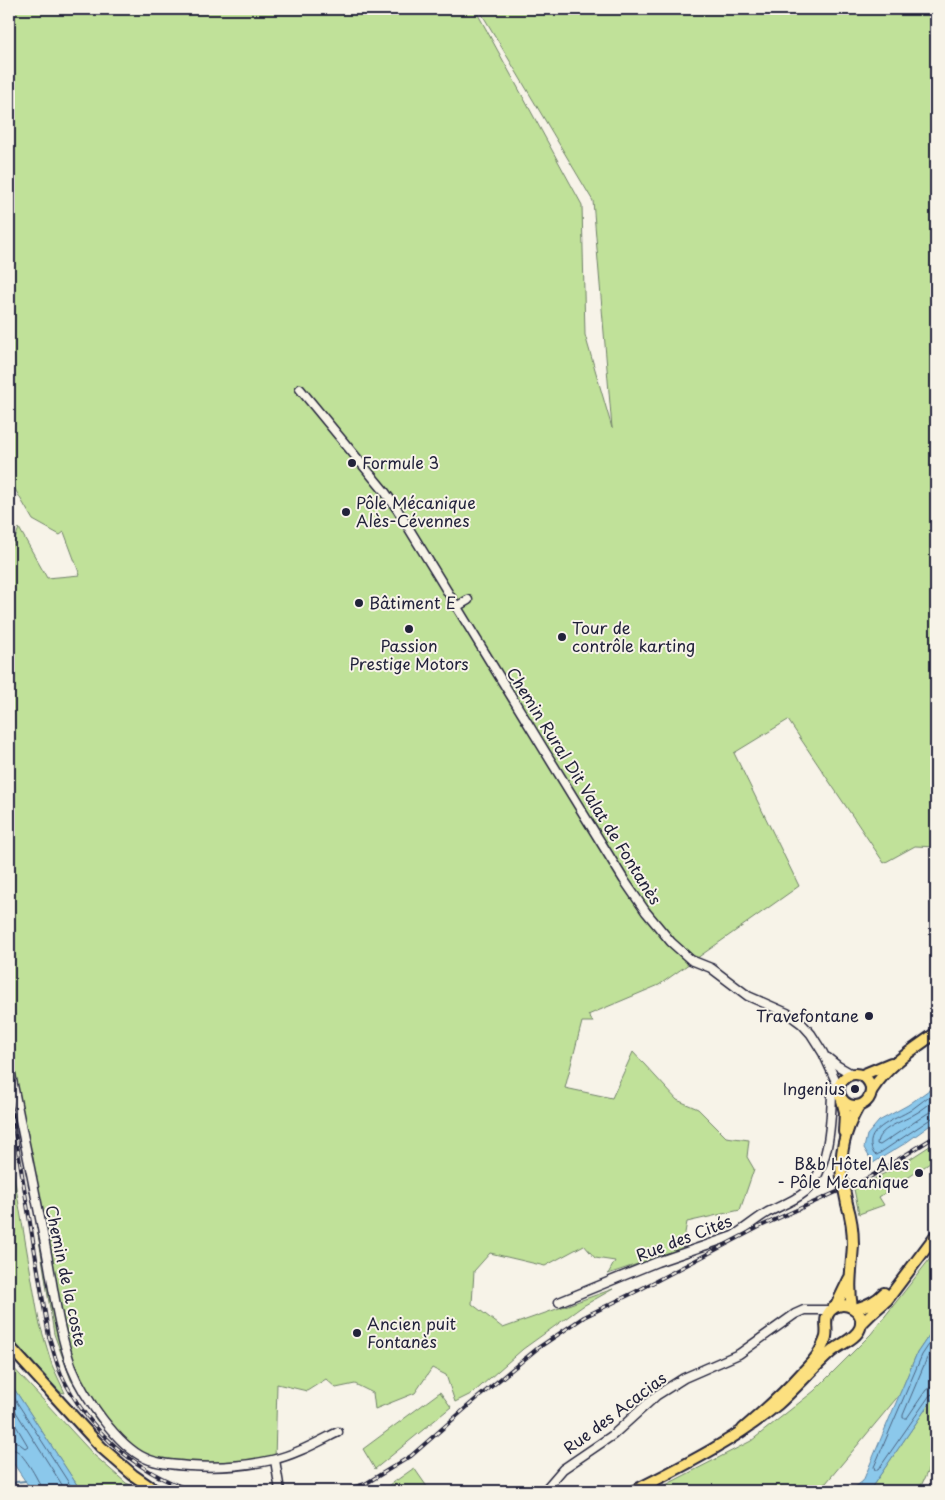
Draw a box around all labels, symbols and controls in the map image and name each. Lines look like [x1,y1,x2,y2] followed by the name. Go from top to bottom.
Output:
[362,450,439,474] place label: Formule 3
[346,457,358,469] marker: Formule 3
[356,490,476,532] place label: Pôle Mécanique Alès-Cévennes
[340,506,352,518] marker: Pôle Mécanique Alès-Cévennes
[369,590,456,614] place label: Bâtiment E
[353,597,365,609] marker: Bâtiment E
[572,615,695,657] place label: Tour de contrôle karting
[403,623,415,635] marker: Passion Prestige Motors
[556,631,568,643] marker: Tour de contrôle karting
[349,633,469,675] place label: Passion Prestige Motors
[502,662,668,909] street label: Chemin Rural Dit Valat de Fontanès
[756,1003,859,1027] place label: Travefontane
[863,1010,875,1022] marker: Travefontane
[783,1076,845,1100] place label: Ingenius
[849,1083,861,1095] marker: Ingenius
[777,1151,909,1193] place label: B&b Hôtel Ales - Pôle Mécanique
[913,1167,925,1179] marker: B&b Hôtel Ales - Pôle Mécanique
[40,1203,94,1349] street label: Chemin de la coste
[632,1208,735,1266] street label: Rue des Cités
[367,1311,457,1353] place label: Ancien puit Fontanès
[351,1327,363,1339] marker: Ancien puit Fontanès
[558,1365,671,1459] street label: Rue des Acacias

